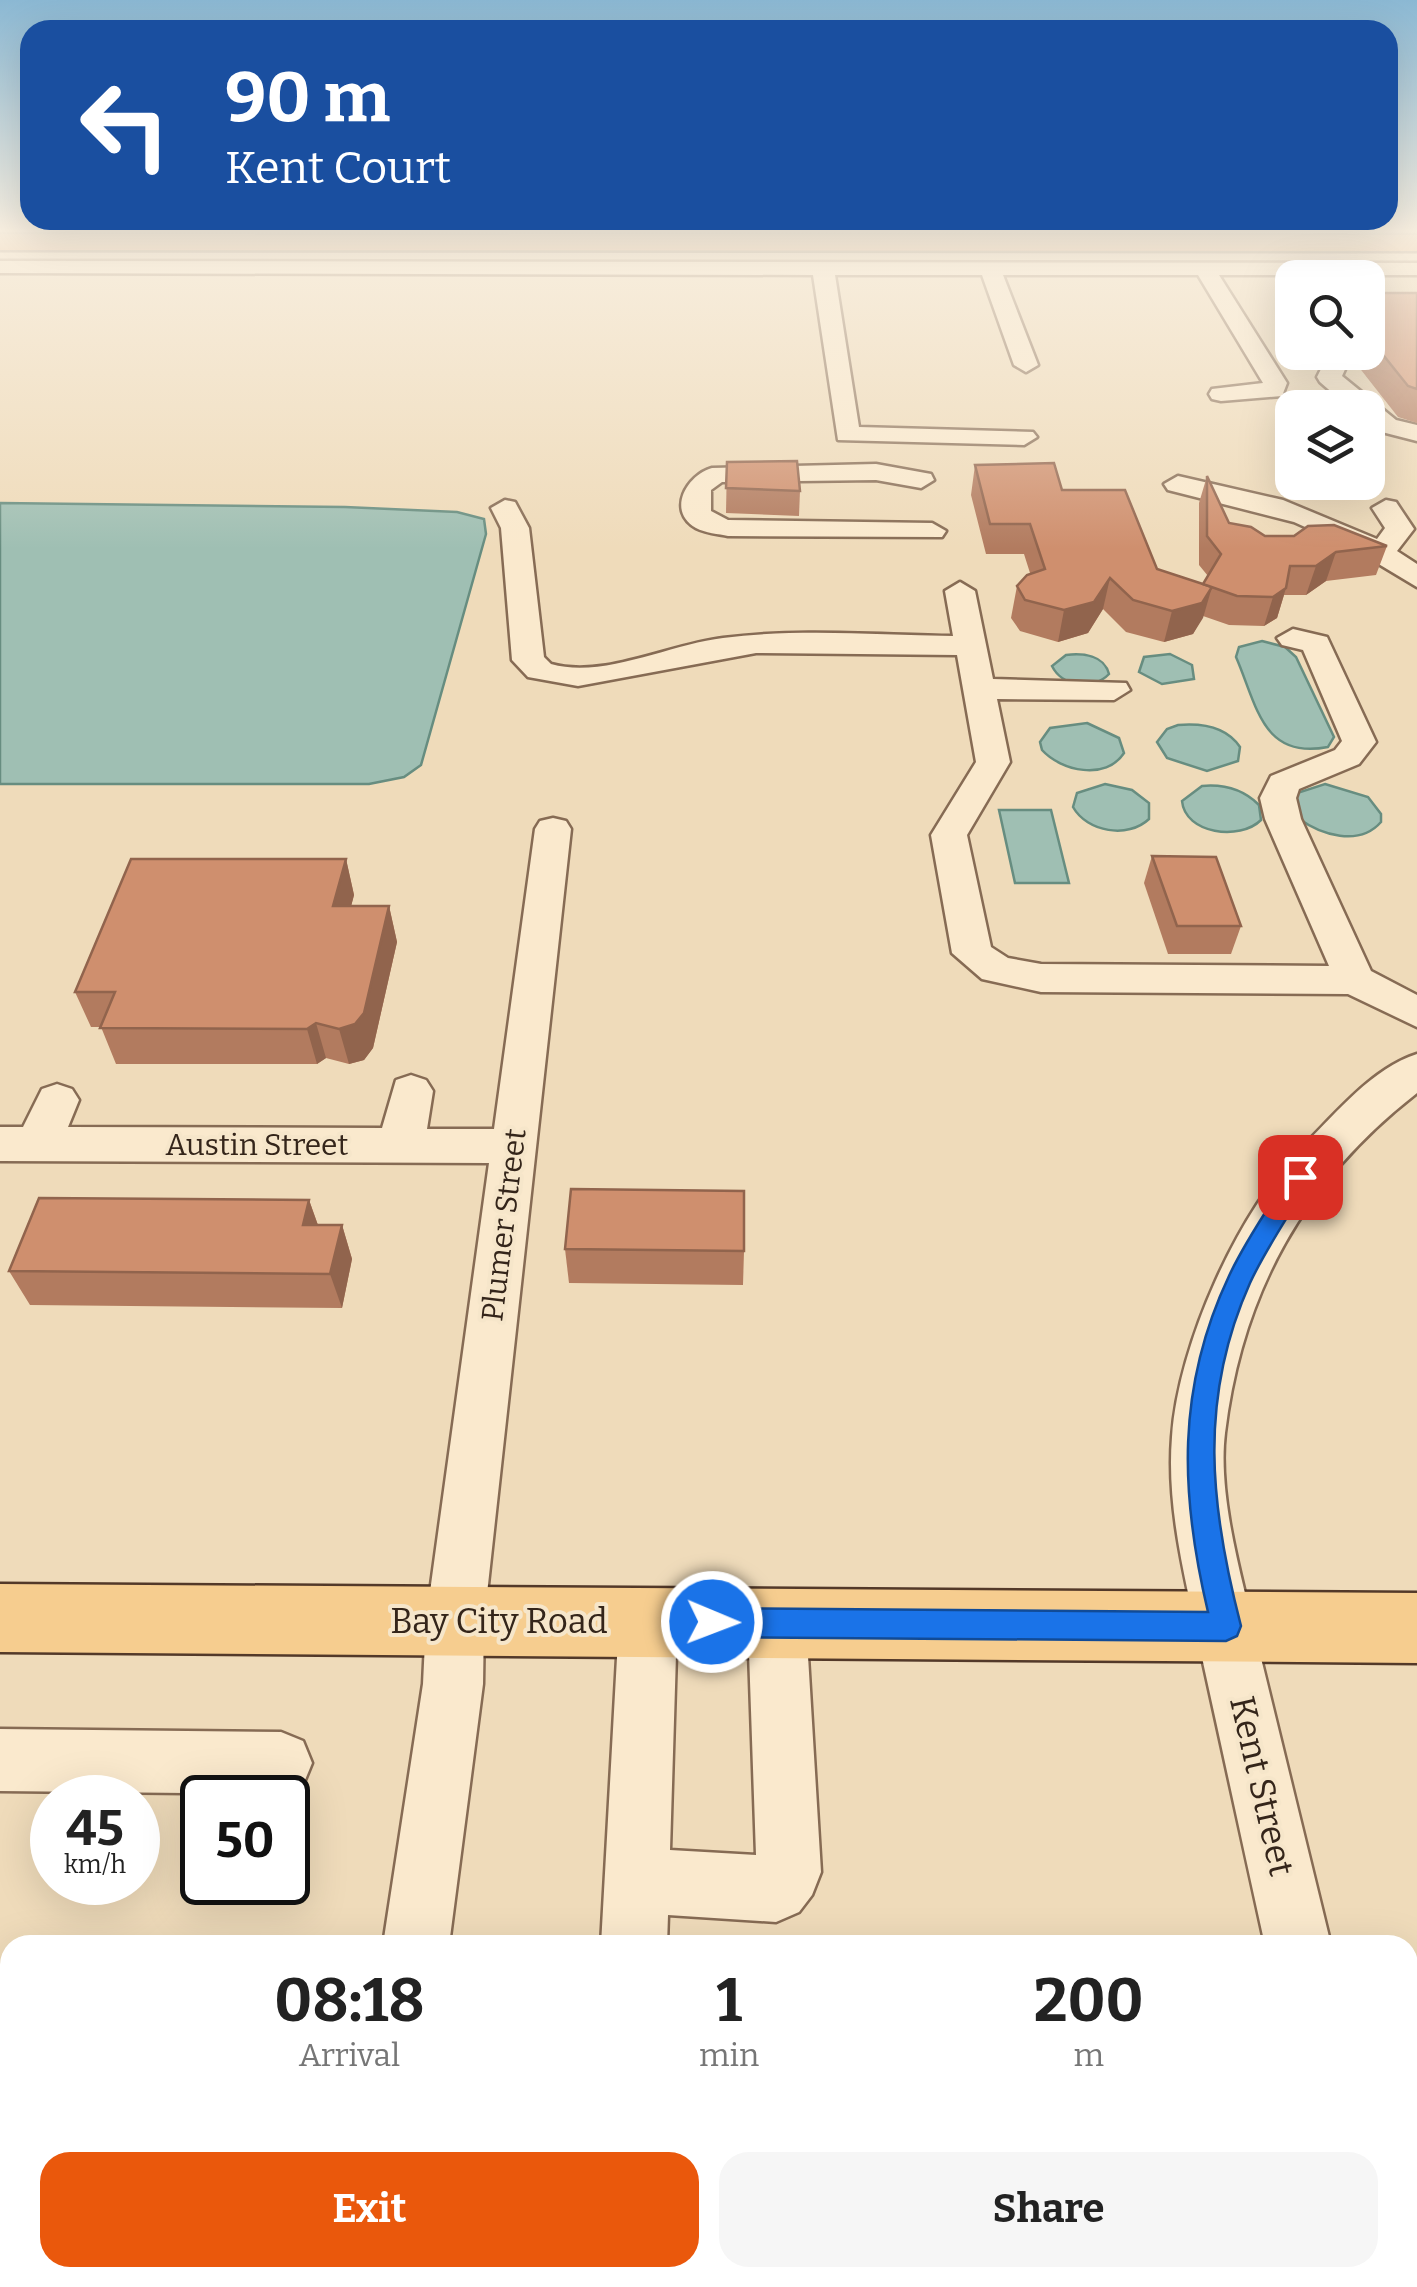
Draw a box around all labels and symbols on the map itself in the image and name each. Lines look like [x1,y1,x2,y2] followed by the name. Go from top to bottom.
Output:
[166,1127,349,1163] street label: Austin Street
[474,1127,534,1323] street label: Plumer Street
[1258,1135,1343,1220] pin
[660,1570,764,1674] position arrow
[390,1600,608,1642] street label: Bay City Road
[1221,1692,1303,1880] street label: Kent Street
[180,1775,310,1905] speed limit sign: 50

